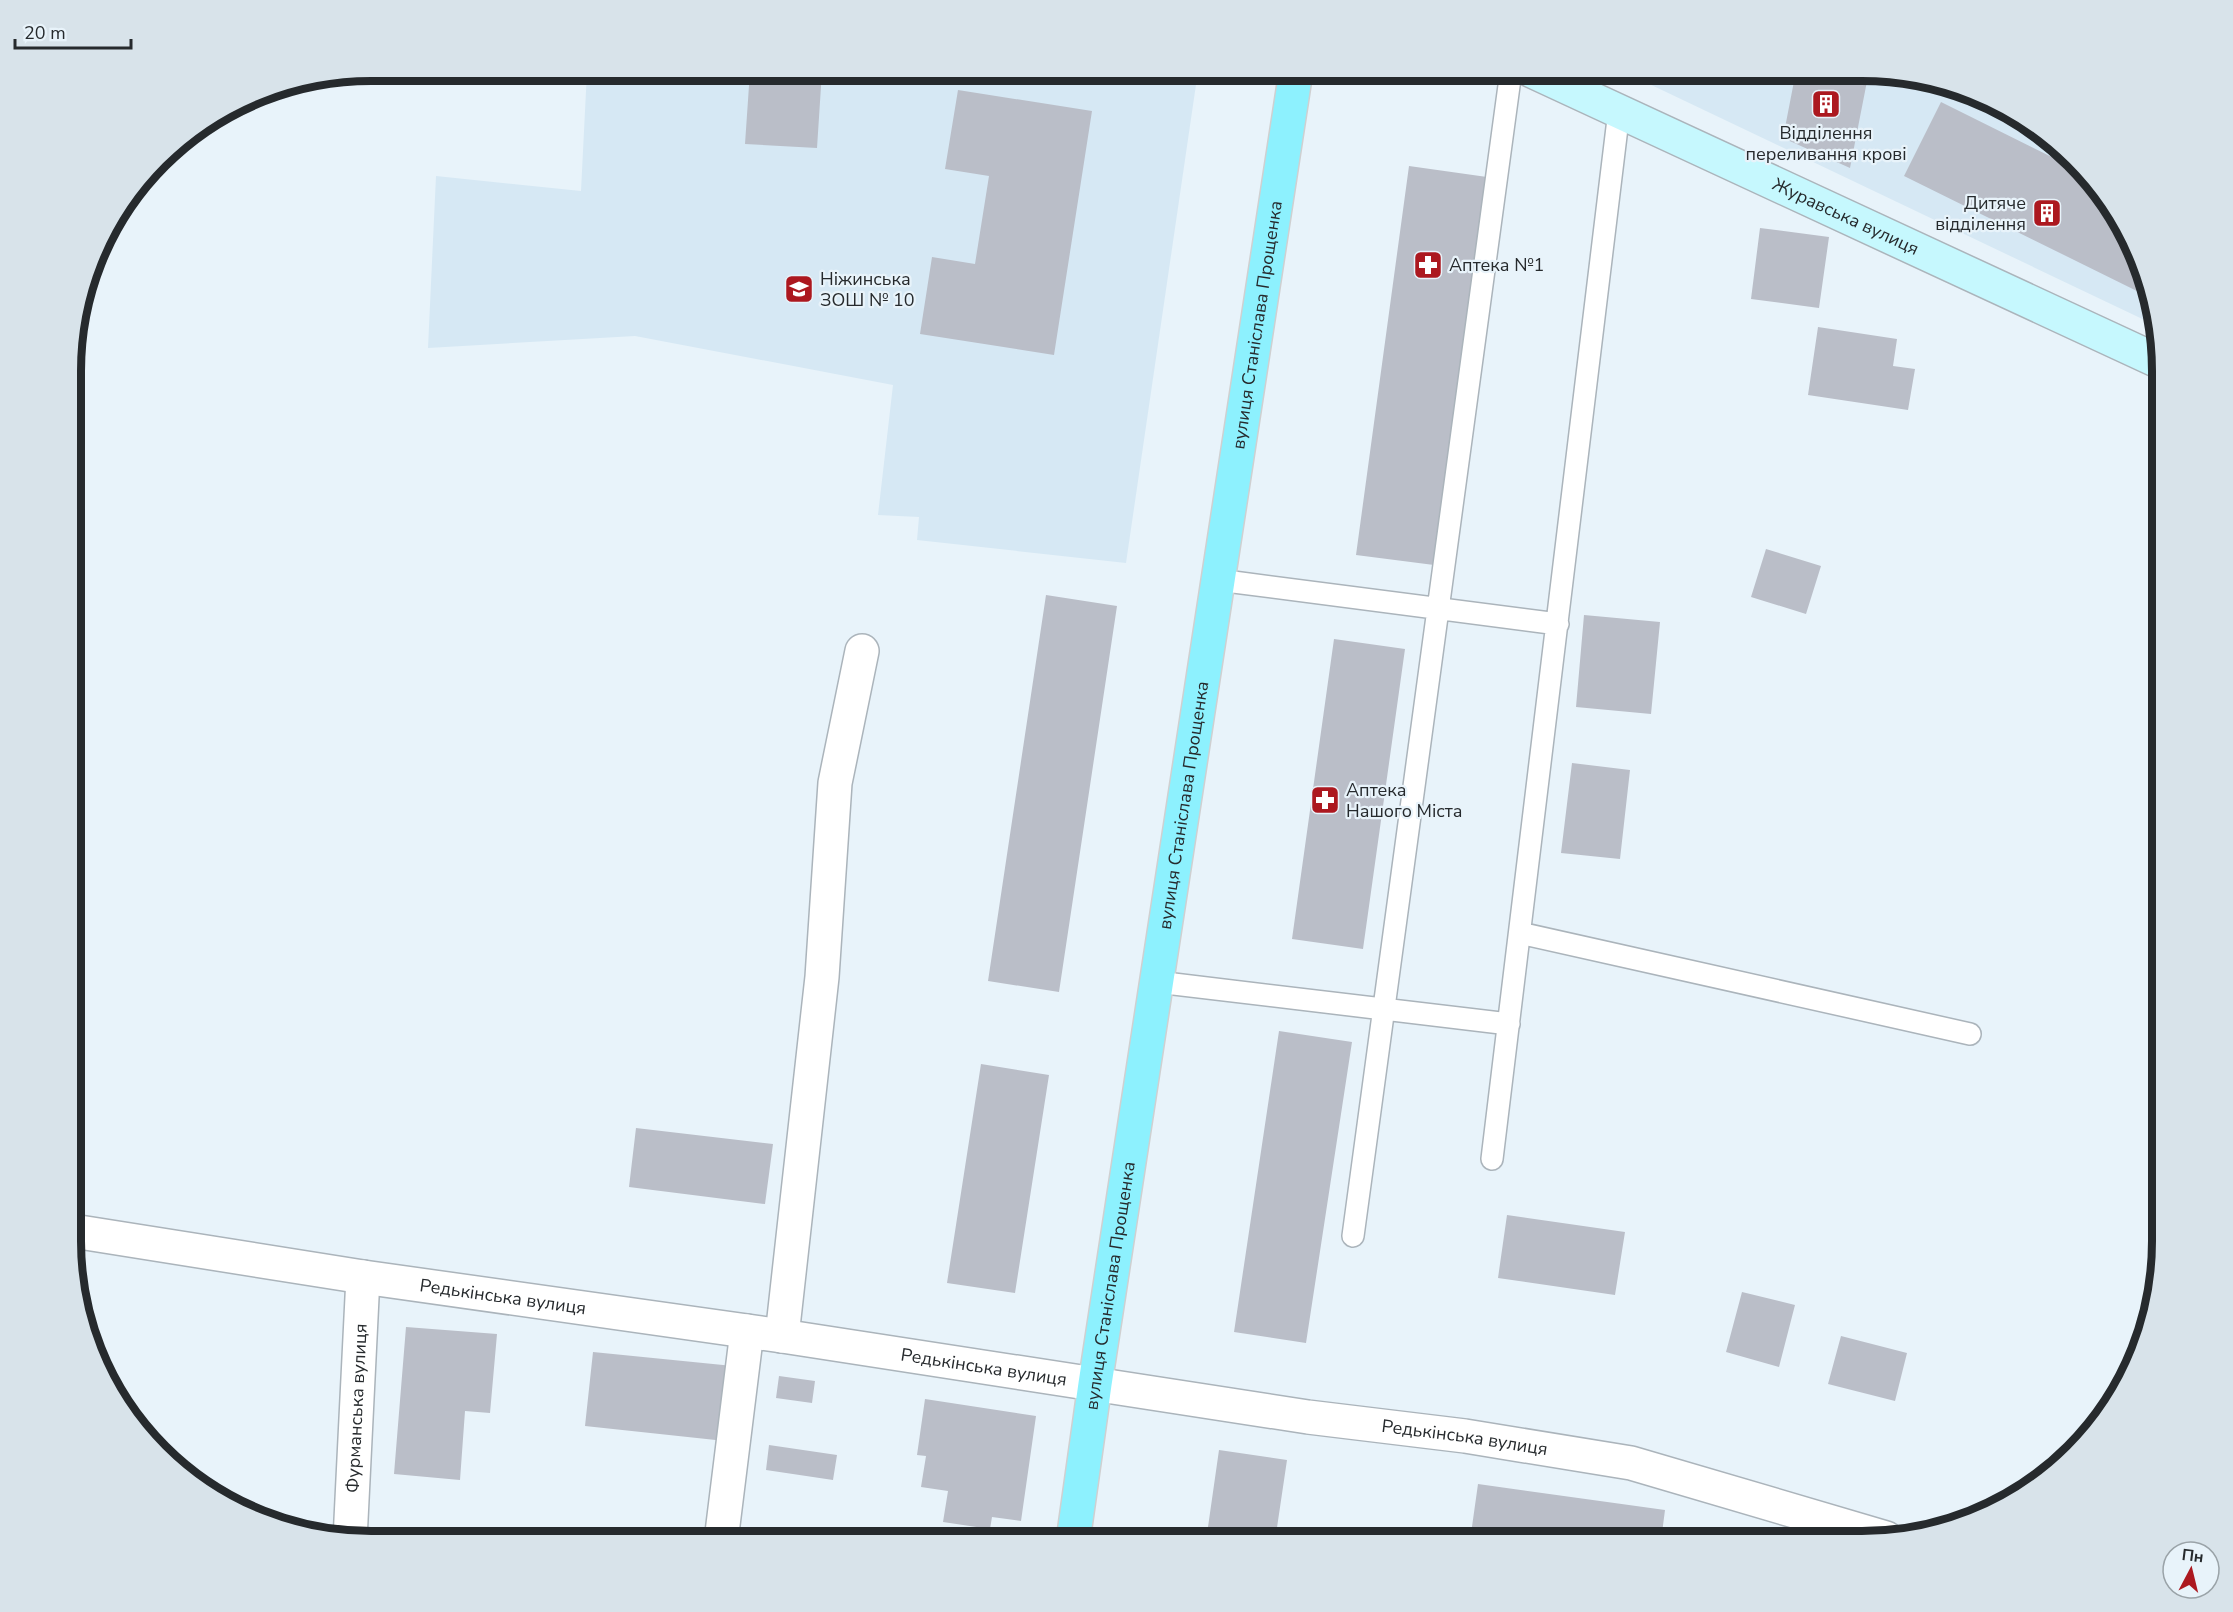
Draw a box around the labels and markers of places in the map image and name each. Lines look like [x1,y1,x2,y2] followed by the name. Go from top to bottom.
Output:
[1810,88,1842,120] building icon: Відділення переливання крові
[1745,121,1907,166] place label: Відділення переливання крові
[1935,191,2026,236] place label: Дитяче відділення
[2031,197,2063,229] building icon: Дитяче відділення
[1412,249,1444,281] pharmacy icon: Аптека №1
[1449,253,1544,277] place label: Аптека №1
[820,267,915,312] place label: Ніжинська ЗОШ № 10
[783,273,815,305] school or university icon: Ніжинська ЗОШ № 10
[1346,778,1463,823] place label: Аптека Нашого Міста
[1309,784,1341,816] pharmacy icon: Аптека Нашого Міста

